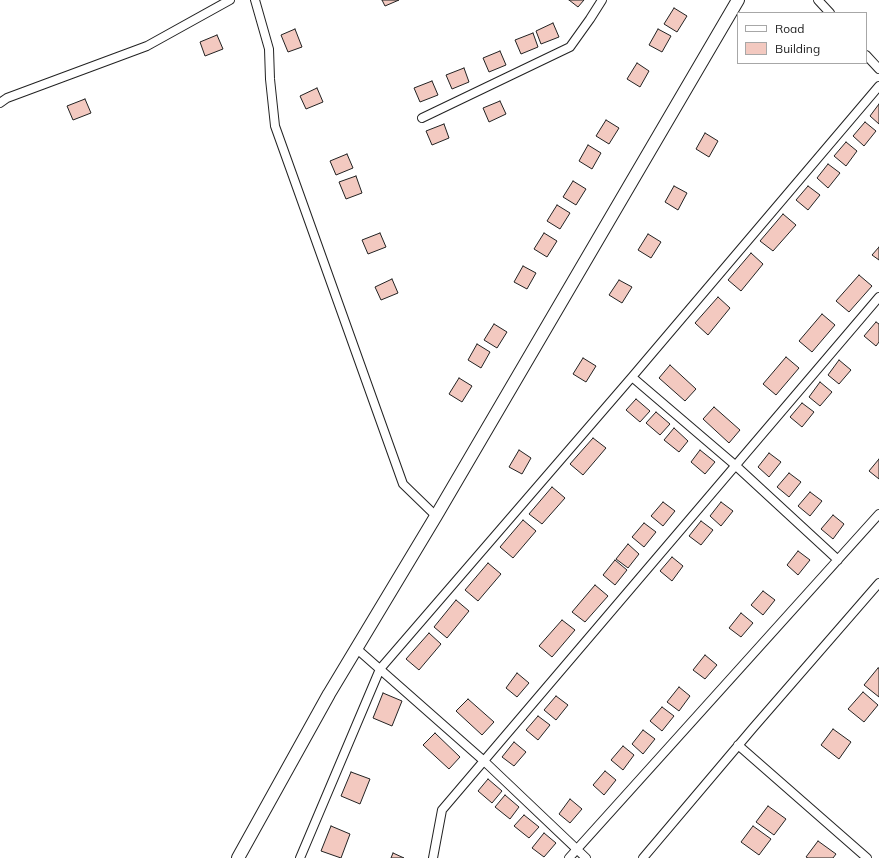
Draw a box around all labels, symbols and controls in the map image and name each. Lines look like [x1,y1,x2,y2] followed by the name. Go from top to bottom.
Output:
[737,12,867,64] legend
[775,21,804,36] text: Road
[775,41,820,56] text: Building

